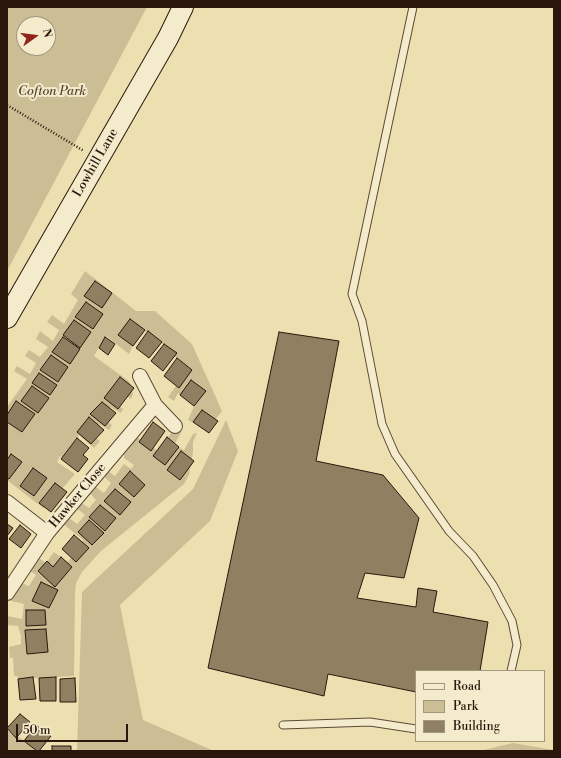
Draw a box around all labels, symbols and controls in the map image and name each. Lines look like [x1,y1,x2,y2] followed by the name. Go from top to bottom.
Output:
[16,16,56,56] north arrow
[39,27,55,39] text: N
[18,84,86,100] park label: Cofton Park
[70,126,122,200] street label: Lowhill Lane
[46,460,110,532] street label: Hawker Close
[415,670,545,742] legend
[453,679,481,694] text: Road
[453,699,478,714] text: Park
[18,716,130,742] scale bar
[453,719,500,734] text: Building
[23,723,51,738] text: 50 m

